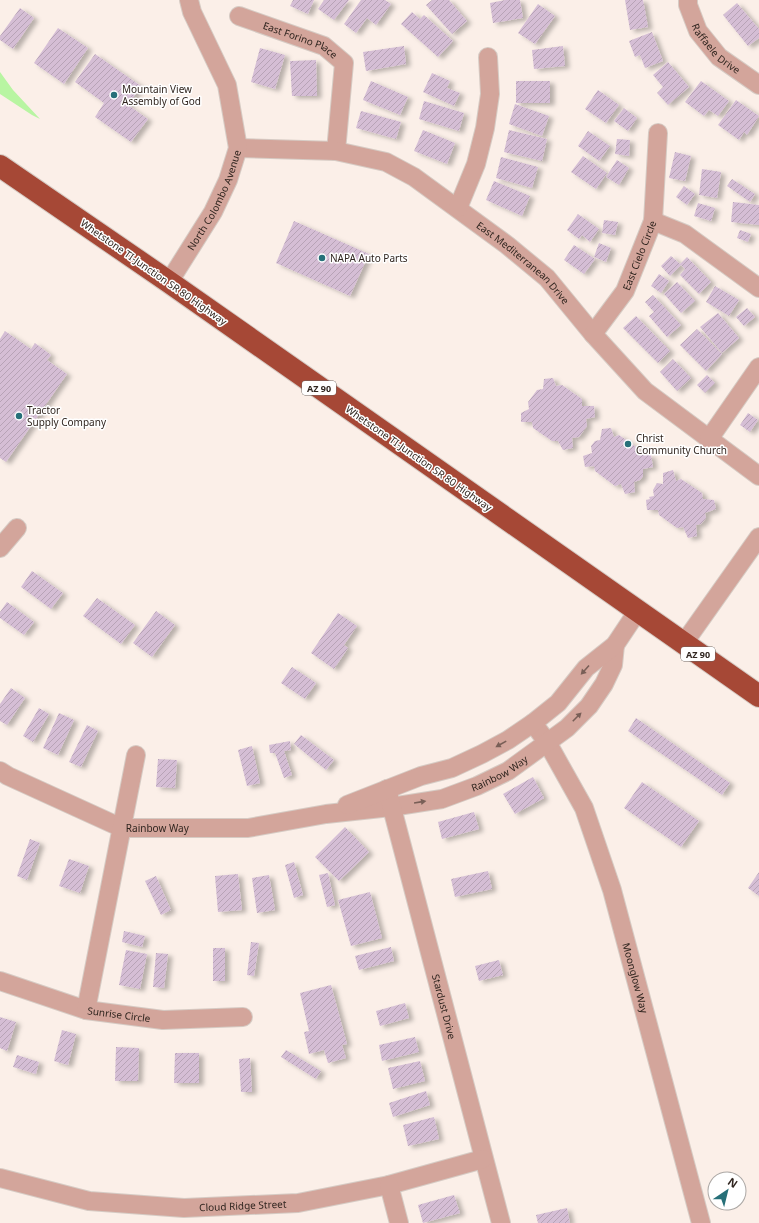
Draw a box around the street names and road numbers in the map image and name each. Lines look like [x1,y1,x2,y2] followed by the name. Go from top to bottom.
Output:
[261,18,341,62] street label: East Forino Place
[689,21,743,77] street label: Raffaele Drive
[184,148,244,253] street label: North Colombo Avenue
[78,216,231,329] street label: Whetstone TI-Junction SR 80 Highway
[474,218,573,307] street label: East Mediterranean Drive
[619,218,660,292] street label: East Cielo Circle
[302,381,336,395] road number: AZ 90
[343,402,496,515] street label: Whetstone TI-Junction SR 80 Highway
[681,647,715,661] road number: AZ 90
[469,751,531,795] street label: Rainbow Way
[126,821,190,835] street label: Rainbow Way
[619,941,652,1016] street label: Moonglow Way
[429,973,460,1041] street label: Stardust Drive
[87,1003,152,1025] street label: Sunrise Circle
[199,1197,287,1214] street label: Cloud Ridge Street

